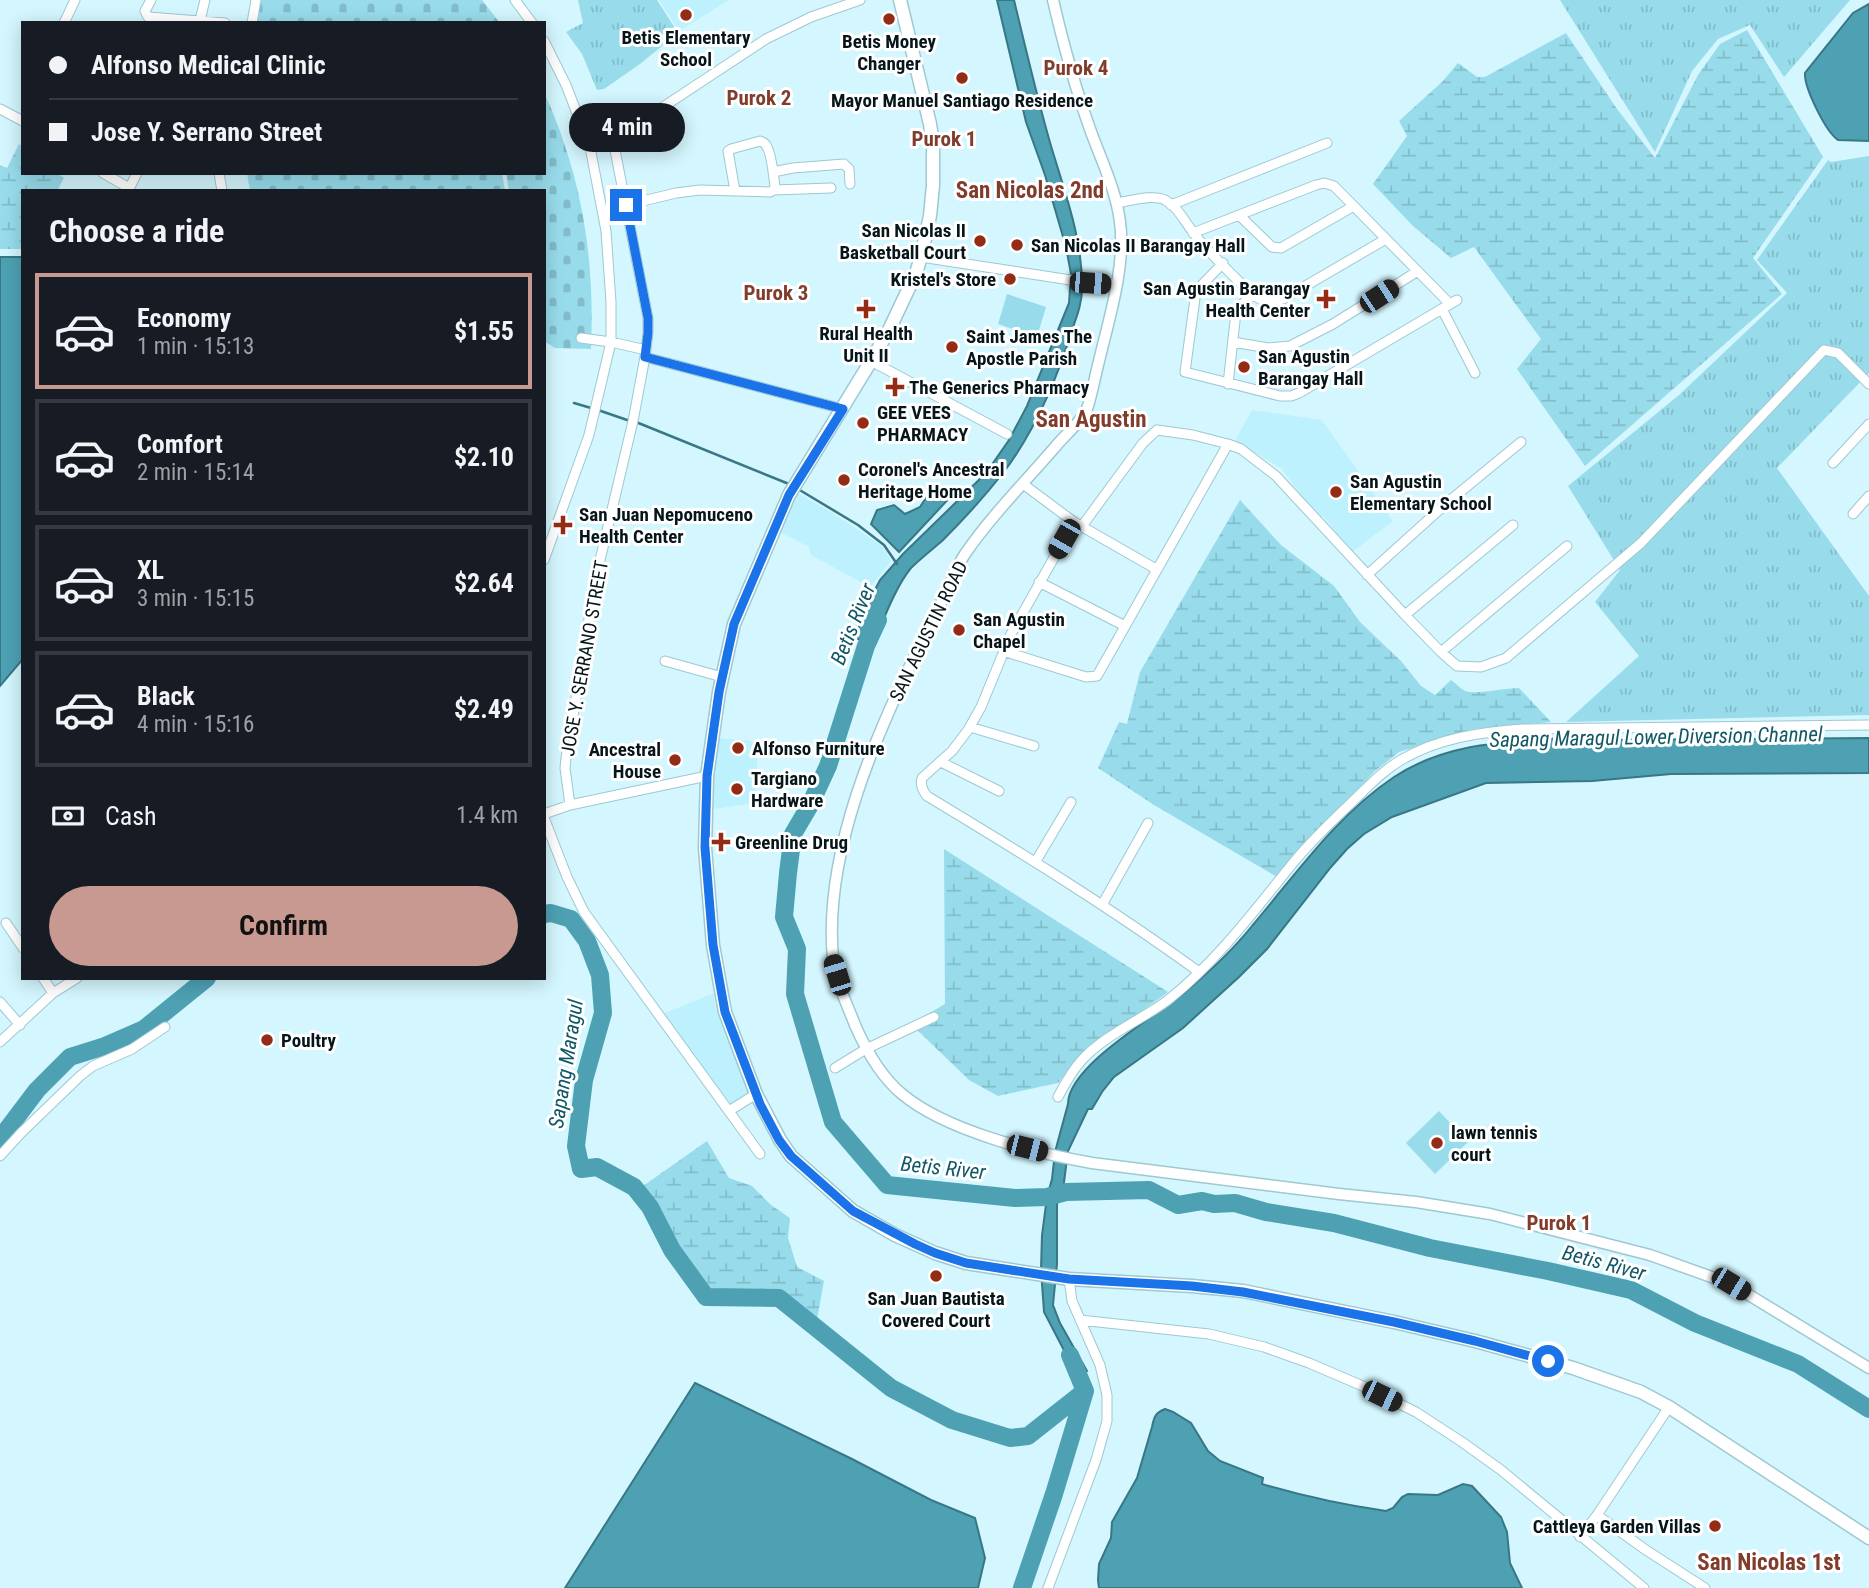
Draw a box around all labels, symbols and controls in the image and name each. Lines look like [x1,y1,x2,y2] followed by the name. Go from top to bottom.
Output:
[678,7,694,23] marker: Betis Elementary School
[881,11,897,27] marker: Betis Money Changer
[622,26,751,71] place label: Betis Elementary School
[842,30,937,75] place label: Betis Money Changer
[91,50,326,80] text: Alfonso Medical Clinic
[1044,56,1108,80] district label: Purok 4
[954,70,970,86] marker: Mayor Manuel Santiago Residence
[727,86,791,110] district label: Purok 2
[831,89,1093,112] place label: Mayor Manuel Santiago Residence
[568,104,684,152] callout: 4 min
[601,114,653,141] text: 4 min
[91,117,322,147] text: Jose Y. Serrano Street
[912,127,976,151] district label: Purok 1
[956,177,1104,204] district label: San Nicolas 2nd
[610,189,642,221] route end
[49,212,224,250] text: Choose a ride
[839,219,966,264] place label: San Nicolas II Basketball Court
[972,233,988,249] marker: San Nicolas II Basketball Court
[1031,234,1245,257] place label: San Nicolas II Barangay Hall
[1009,237,1025,253] marker: San Nicolas II Barangay Hall
[890,268,996,291] place label: Kristel's Store
[1002,271,1018,287] marker: Kristel's Store
[1069,271,1112,295] car
[1356,276,1403,316] car
[1143,277,1311,322] place label: San Agustin Barangay Health Center
[744,281,808,305] district label: Purok 3
[1316,289,1336,309] marker: San Agustin Barangay Health Center
[856,299,876,319] marker: Rural Health Unit II
[53,300,116,363] icon: car
[137,303,231,333] text: Economy
[454,316,514,346] text: $1.55
[819,322,913,367] place label: Rural Health Unit II
[966,325,1092,370] place label: Saint James The Apostle Parish
[137,333,254,360] text: 1 min · 15:13
[944,339,960,355] marker: Saint James The Apostle Parish
[1258,345,1363,390] place label: San Agustin Barangay Hall
[1236,359,1252,375] marker: San Agustin Barangay Hall
[909,376,1090,399] place label: The Generics Pharmacy
[887,379,903,395] marker: The Generics Pharmacy
[877,401,969,446] place label: GEE VEES PHARMACY
[1035,406,1147,433] district label: San Agustin
[855,415,871,431] marker: GEE VEES PHARMACY
[53,426,116,489] icon: car
[137,429,223,459] text: Comfort
[454,442,514,472] text: $2.10
[858,458,1004,503] place label: Coronel's Ancestral Heritage Home
[137,459,254,486] text: 2 min · 15:14
[1350,470,1492,515] place label: San Agustin Elementary School
[836,472,852,488] marker: Coronel's Ancestral Heritage Home
[1328,484,1344,500] marker: San Agustin Elementary School
[579,503,753,548] place label: San Juan Nepomuceno Health Center
[553,515,573,535] marker: San Juan Nepomuceno Health Center
[1045,516,1084,562] car
[53,552,116,615] icon: car
[137,555,164,585] text: XL
[884,557,972,705] street label: SAN AGUSTIN ROAD
[556,558,613,758] street label: JOSE Y. SERRANO STREET
[454,568,514,598] text: $2.64
[826,579,880,668] water label: Betis River
[137,585,254,612] text: 3 min · 15:15
[973,608,1065,653] place label: San Agustin Chapel
[951,622,967,638] marker: San Agustin Chapel
[53,678,116,741] icon: car
[137,681,195,711] text: Black
[454,694,514,724] text: $2.49
[137,711,254,738] text: 4 min · 15:16
[1489,722,1823,752] water label: Sapang Maragul Lower Diversion Channel
[752,737,885,760] place label: Alfonso Furniture
[589,738,661,783] place label: Ancestral House
[730,740,746,756] marker: Alfonso Furniture
[667,752,683,768] marker: Ancestral House
[751,767,823,812] place label: Targiano Hardware
[729,781,745,797] marker: Targiano Hardware
[49,797,87,835] icon: cash
[105,801,157,831] text: Cash
[456,802,518,829] text: 1.4 km
[735,831,848,854] place label: Greenline Drug
[713,834,729,850] marker: Greenline Drug
[49,886,518,966] button: Confirm
[821,952,854,998] car
[544,998,588,1130] water label: Sapang Maragul
[281,1029,337,1052] place label: Poultry
[259,1032,275,1048] marker: Poultry
[1451,1121,1538,1166] place label: lawn tennis court
[1005,1133,1050,1163] car
[1429,1135,1445,1151] marker: lawn tennis court
[899,1152,987,1184] water label: Betis River
[1527,1211,1591,1235] district label: Purok 1
[1560,1240,1649,1286] water label: Betis River
[1708,1264,1755,1304] car
[928,1268,944,1284] marker: San Juan Bautista Covered Court
[867,1287,1005,1332] place label: San Juan Bautista Covered Court
[1532,1345,1564,1377] route start
[1359,1377,1406,1415] car
[1533,1515,1701,1538] place label: Cattleya Garden Villas
[1707,1518,1723,1534] marker: Cattleya Garden Villas
[1697,1549,1841,1576] district label: San Nicolas 1st

